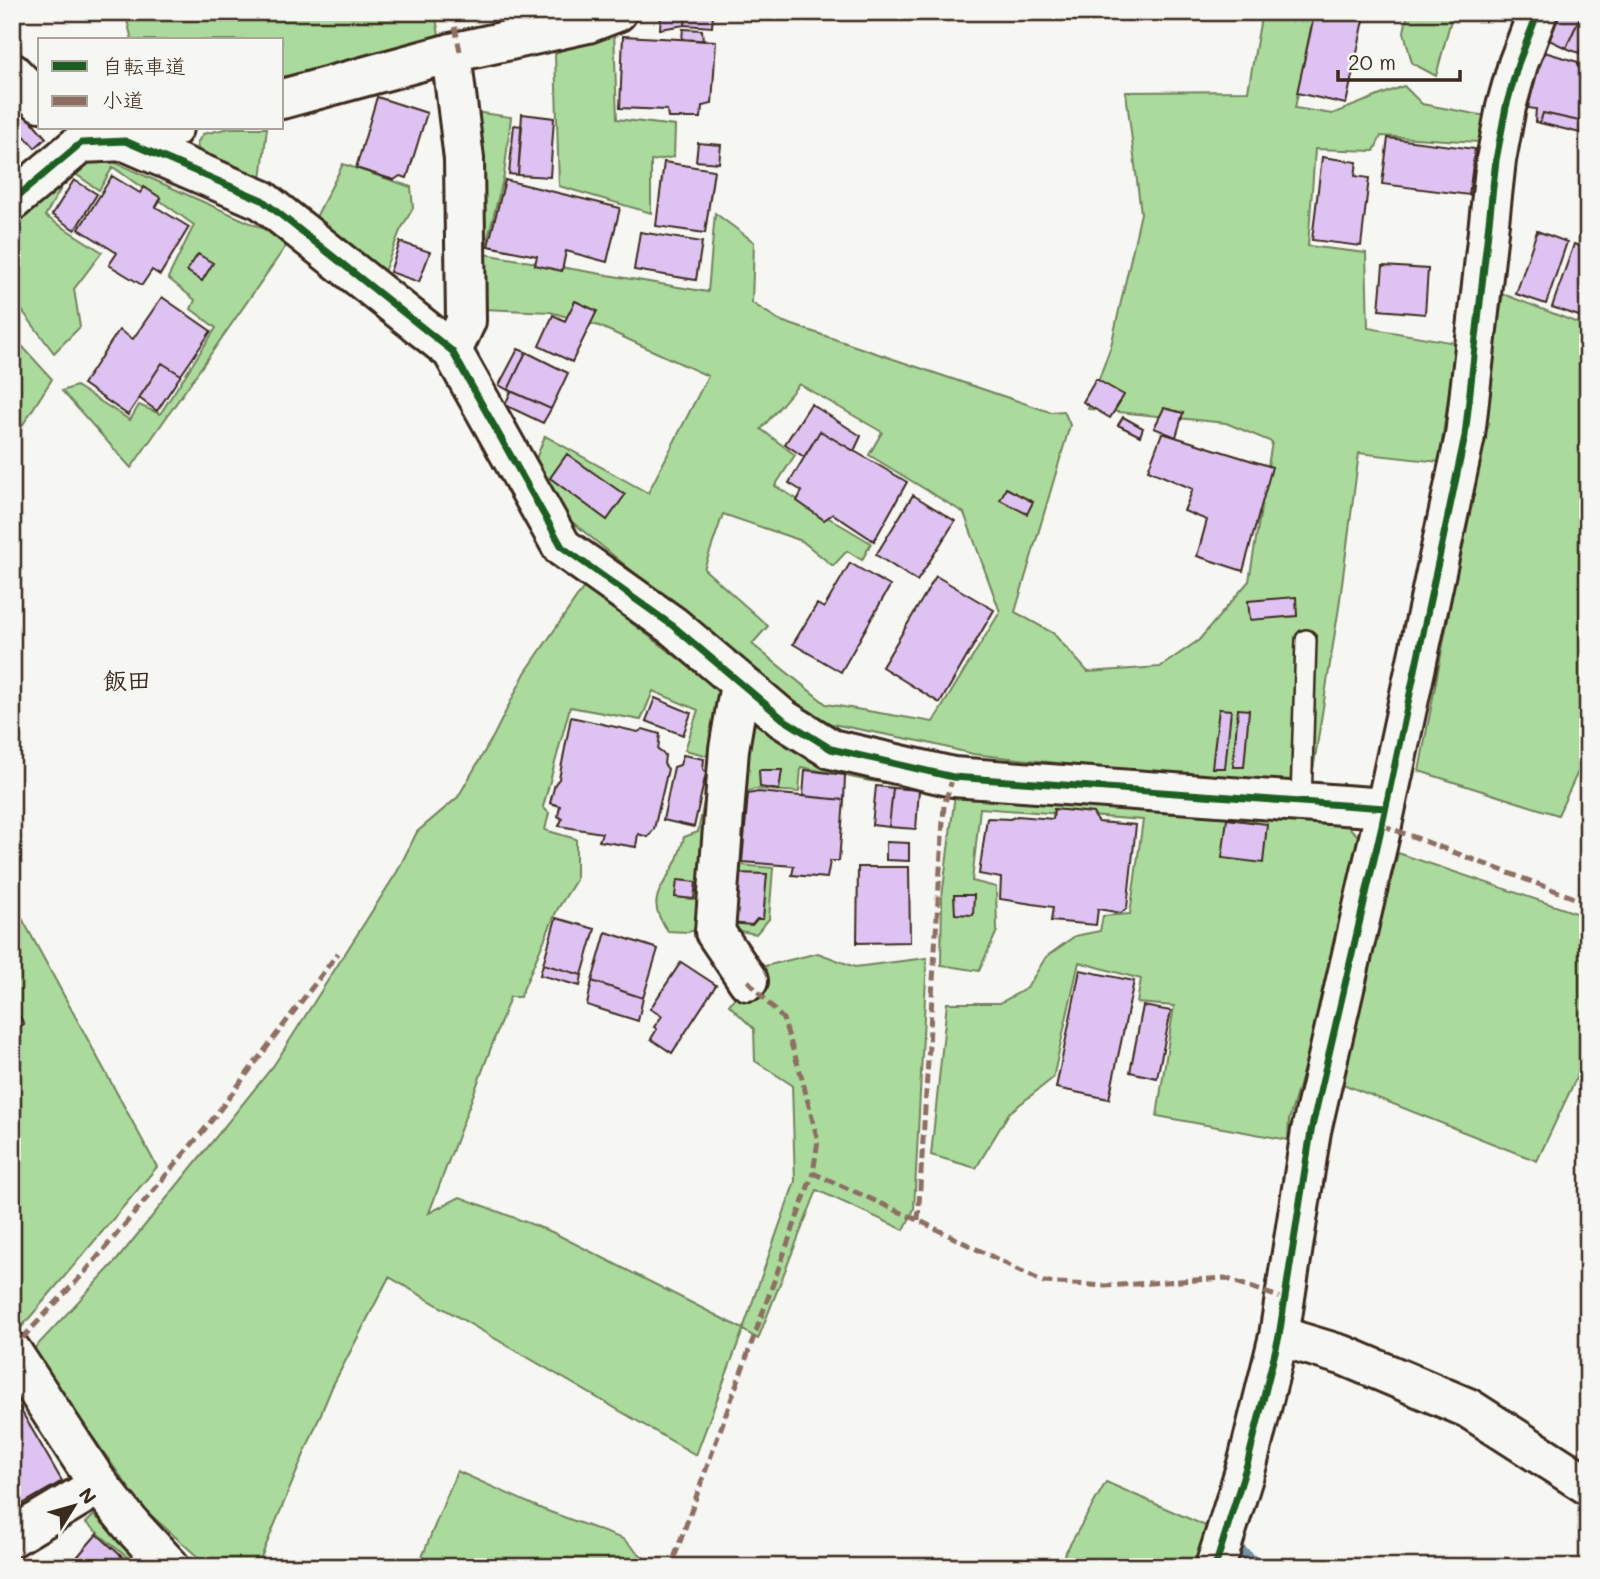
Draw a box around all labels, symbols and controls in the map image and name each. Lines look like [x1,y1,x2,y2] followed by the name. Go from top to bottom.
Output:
[38,38,284,130] legend
[1338,38,1460,82] scale bar
[1348,48,1396,75] text: 20 m
[102,52,186,79] text: 自転車道
[102,86,144,113] text: 小道
[103,664,151,695] district label: 飯田
[38,1470,108,1540] north arrow
[74,1482,102,1509] text: N

